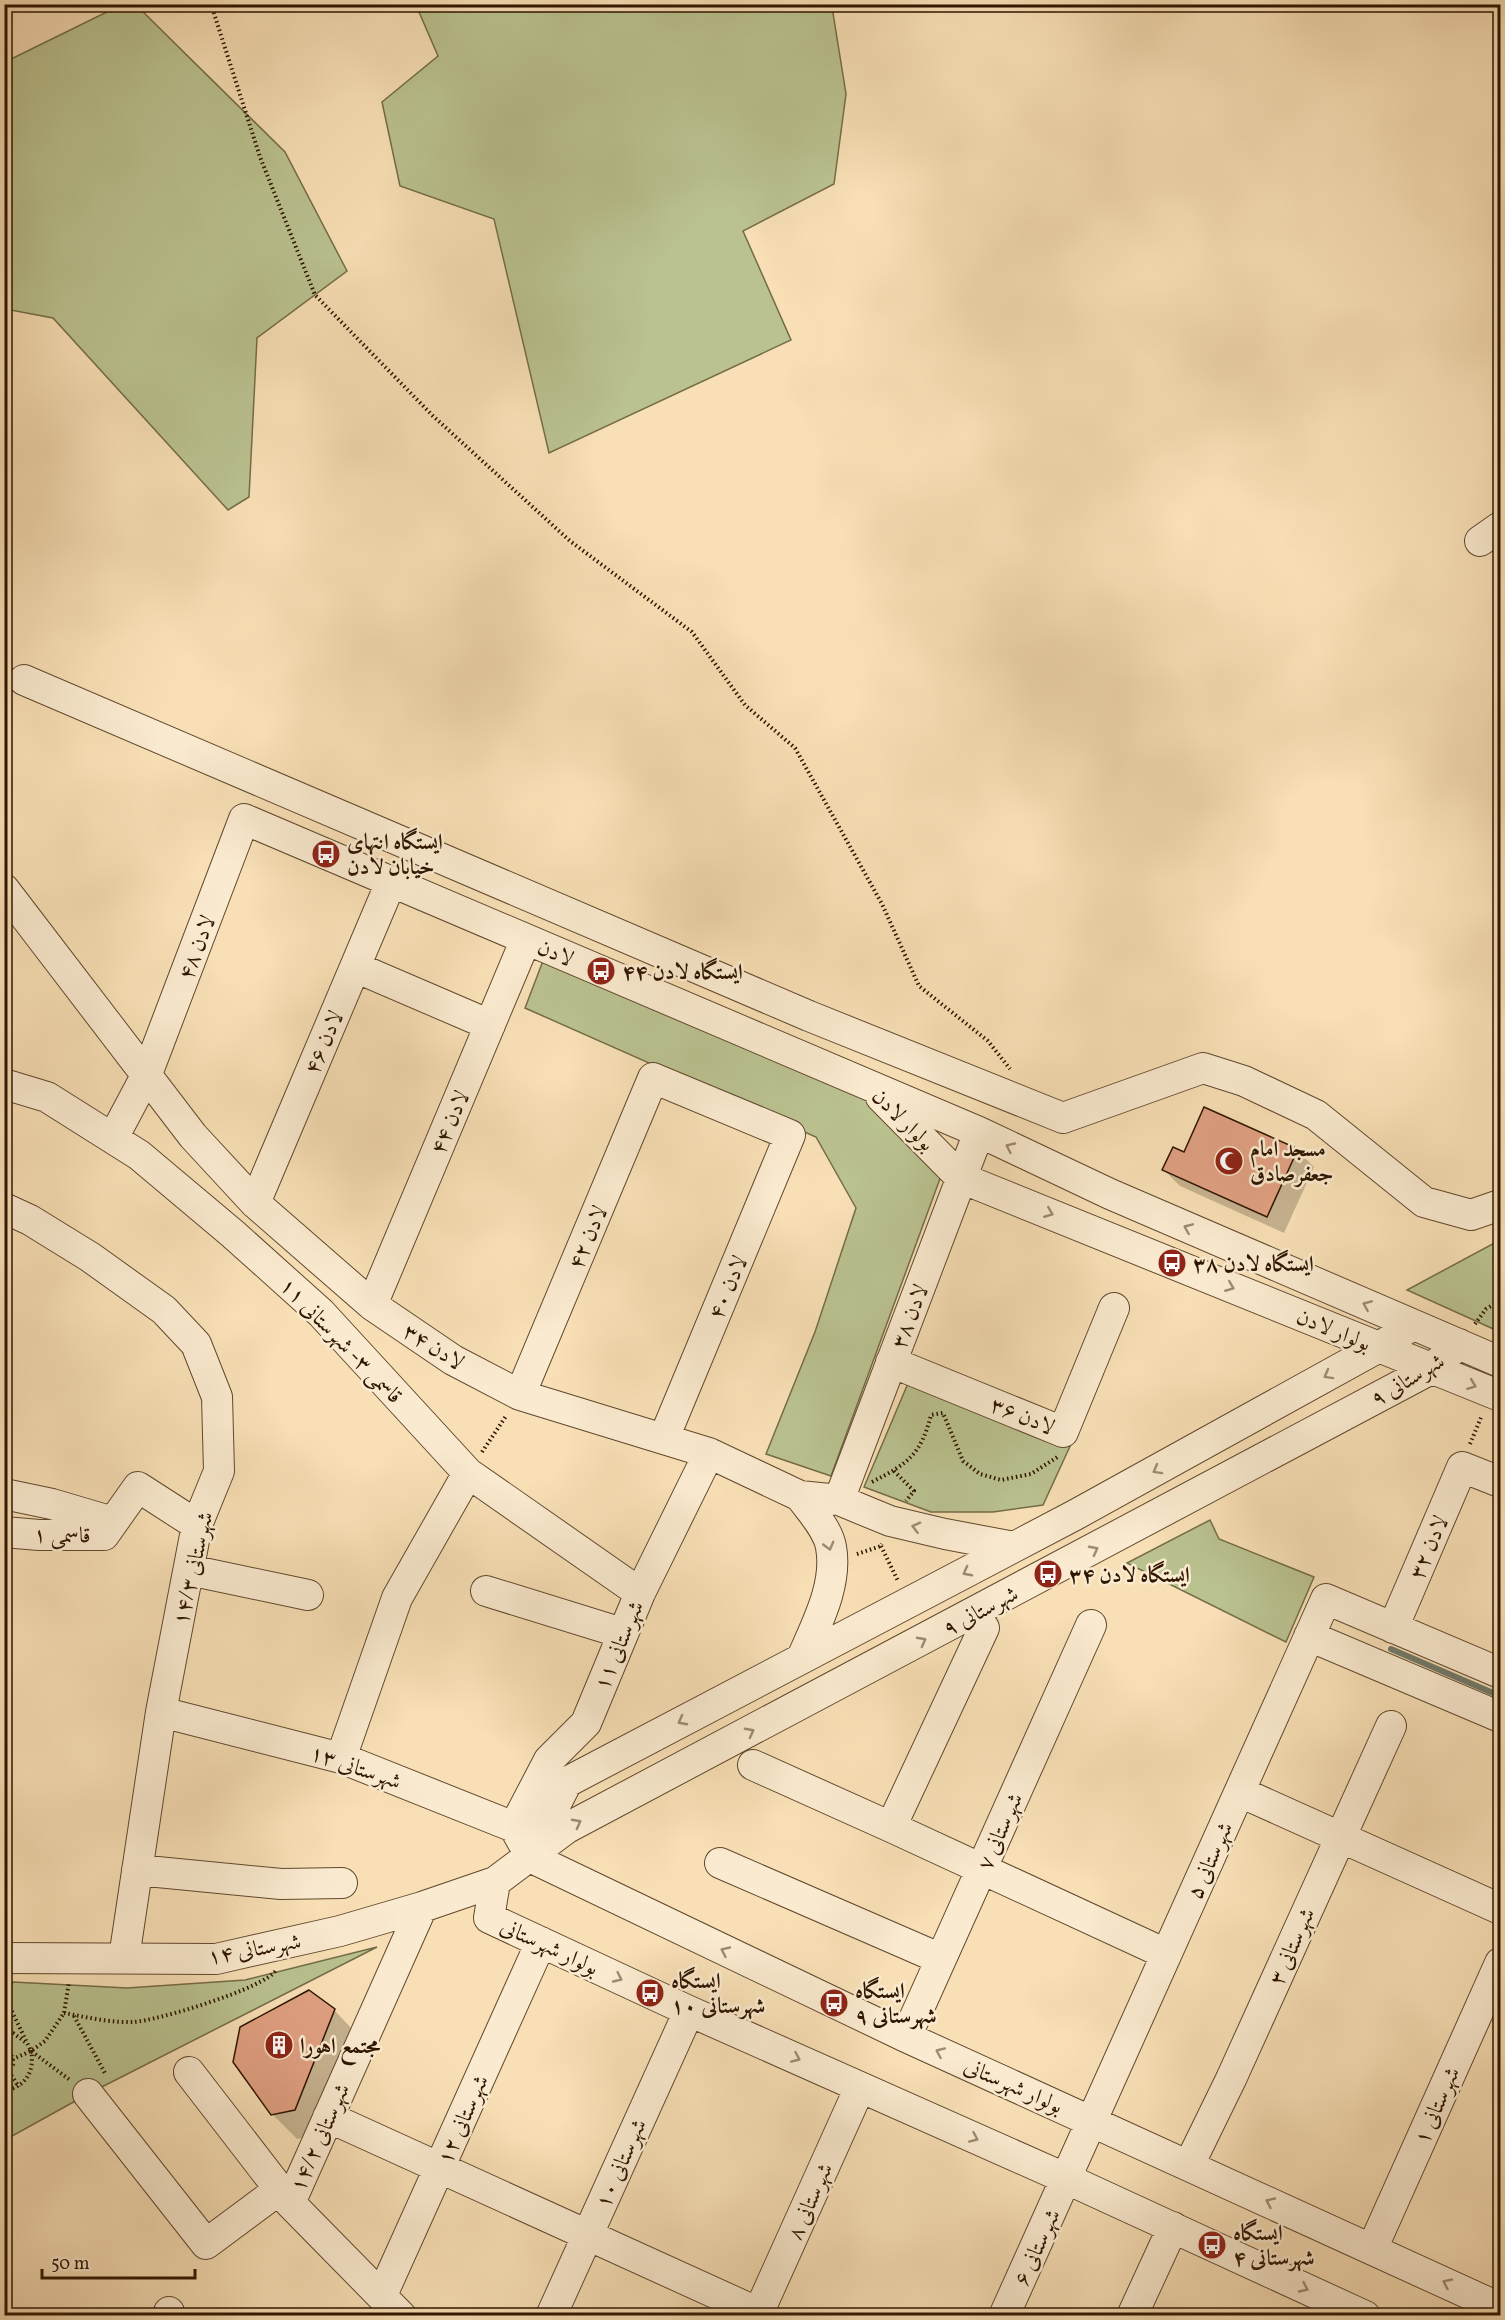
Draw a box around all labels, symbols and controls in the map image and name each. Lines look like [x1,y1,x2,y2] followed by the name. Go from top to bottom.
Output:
[347,827,443,884] place label: ایستگاه انتهای خیابان لادن
[310,838,342,870] bus stop icon: ایستگاه انتهای خیابان لادن
[172,911,225,985] street label: لادن ۴۸
[532,933,578,976] street label: لادن
[585,955,617,987] bus stop icon: ایستگاه لادن ۴۴
[622,957,743,989] place label: ایستگاه لادن ۴۴
[298,1006,353,1080] street label: لادن ۴۶
[864,1082,941,1159] street label: بولوار لادن
[424,1086,479,1160] street label: لادن ۴۴
[1250,1135,1334,1191] place label: مسجد امام جعفرصادق
[1006,1143,1017,1155] one-way arrow
[1213,1145,1245,1177] mosque icon: مسجد امام جعفرصادق
[562,1201,617,1275] street label: لادن ۴۲
[1043,1206,1054,1218] one-way arrow
[1183,1223,1194,1235] one-way arrow
[1156,1247,1188,1279] bus stop icon: ایستگاه لادن ۳۸
[1193,1249,1314,1281] place label: ایستگاه لادن ۳۸
[702,1251,757,1325] street label: لادن ۴۰
[272,1272,409,1412] street label: قاسمی ۳- شهرستانی ۱۱
[885,1280,938,1354] street label: لادن ۳۸
[1224,1280,1235,1292] one-way arrow
[1362,1300,1373,1312] one-way arrow
[1291,1302,1375,1360] street label: بولوار لادن
[396,1317,469,1379] street label: لادن ۳۴
[1365,1347,1451,1415] street label: شهرستانی ۹
[1323,1368,1334,1379] one-way arrow
[1466,1377,1477,1390] one-way arrow
[985,1390,1059,1444] street label: لادن ۳۶
[1153,1462,1163,1474] one-way arrow
[166,1509,223,1628] street label: شهرستانی ۱۴/۳
[1403,1511,1458,1585] street label: لادن ۳۲
[33,1521,91,1552] street label: قاسمی ۱
[911,1522,921,1535] one-way arrow
[821,1541,834,1551] one-way arrow
[1088,1545,1099,1557] one-way arrow
[1032,1558,1064,1590] bus stop icon: ایستگاه لادن ۳۴
[1069,1560,1190,1592] place label: ایستگاه لادن ۳۴
[962,1565,973,1576] one-way arrow
[938,1579,1024,1645] street label: شهرستانی ۹
[588,1596,653,1695] street label: شهرستانی ۱۱
[916,1637,926,1648] one-way arrow
[678,1714,689,1725] one-way arrow
[743,1728,754,1739] one-way arrow
[305,1738,405,1798] street label: شهرستانی ۱۳
[971,1788,1032,1876] street label: شهرستانی ۷
[1181,1817,1242,1905] street label: شهرستانی ۵
[571,1819,581,1830] one-way arrow
[1263,1903,1324,1991] street label: شهرستانی ۳
[495,1912,603,1985] street label: بولوار شهرستانی
[205,1927,304,1974] street label: شهرستانی ۱۴
[721,1947,732,1959] one-way arrow
[671,1966,765,2023] place label: ایستگاه شهرستانی ۱۰
[612,1970,623,1982] one-way arrow
[855,1976,937,2033] place label: ایستگاه شهرستانی ۹
[634,1977,666,2009] bus stop icon: ایستگاه شهرستانی ۱۰
[818,1987,850,2019] bus stop icon: ایستگاه شهرستانی ۹
[263,2029,295,2061] building icon: مجتمع اهورا
[300,2032,381,2066] place label: مجتمع اهورا
[935,2047,946,2059] one-way arrow
[789,2051,800,2063] one-way arrow
[959,2052,1067,2123] street label: بولوار شهرستانی
[1408,2062,1469,2150] street label: شهرستانی ۱
[431,2071,498,2169] street label: شهرستانی ۱۲
[284,2079,359,2197] street label: شهرستانی ۱۴/۲
[589,2115,656,2213] street label: شهرستانی ۱۰
[967,2130,978,2142] one-way arrow
[781,2158,842,2246] street label: شهرستانی ۸
[1265,2197,1276,2209] one-way arrow
[1007,2205,1070,2292] street label: شهرستانی ۶
[1233,2218,1315,2275] place label: ایستگاه شهرستانی ۴
[1196,2229,1228,2261] bus stop icon: ایستگاه شهرستانی ۴
[42,2242,195,2280] scale bar
[51,2252,90,2277] text: 50 m
[1443,2279,1454,2291] one-way arrow
[1298,2280,1309,2292] one-way arrow

